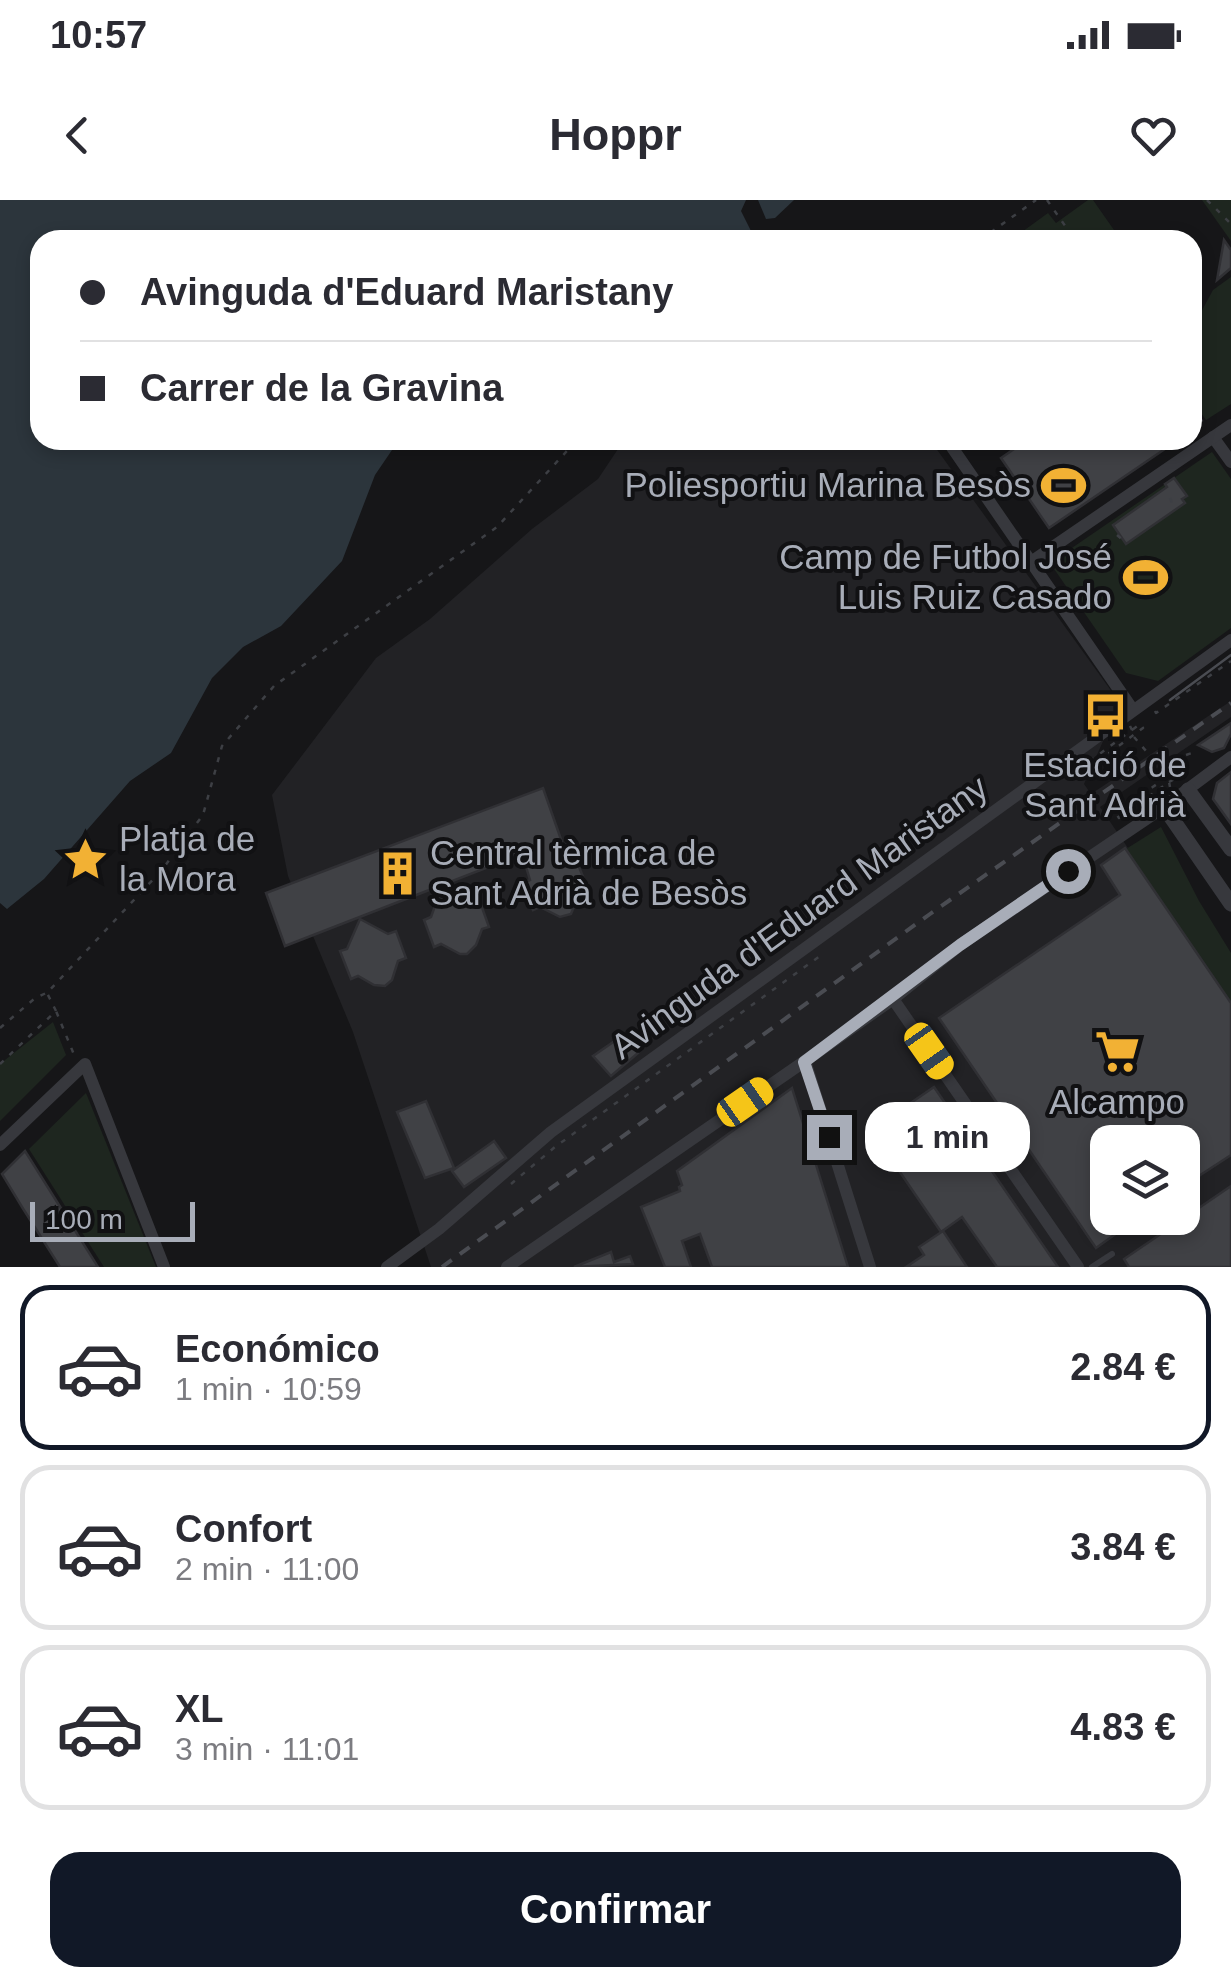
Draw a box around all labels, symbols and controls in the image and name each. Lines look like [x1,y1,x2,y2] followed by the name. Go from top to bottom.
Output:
[50,14,147,56] text: 10:57
[50,108,105,163] icon: back
[1126,108,1181,163] icon: heart
[549,109,682,160] text: Hoppr
[140,271,673,313] text: Avinguda d'Eduard Maristany
[140,367,503,409] text: Carrer de la Gravina
[1040,461,1088,509] sports icon: Poliesportiu Marina Besòs
[624,465,1031,504] place label: Poliesportiu Marina Besòs
[779,537,1112,616] place label: Camp de Futbol José Luis Ruiz Casado
[1121,553,1169,601] sports icon: Camp de Futbol José Luis Ruiz Casado
[1081,691,1129,739] bus stop icon: Estació de Sant Adrià
[1023,745,1187,824] place label: Estació de Sant Adrià
[603,767,995,1066] street label: Avinguda d'Eduard Maristany
[119,819,255,898] place label: Platja de la Mora
[430,833,747,912] place label: Central tèrmica de Sant Adrià de Besòs
[62,835,110,883] place icon: Platja de la Mora
[373,849,421,897] building icon: Central tèrmica de Sant Adrià de Besòs
[1046,849,1091,894] route start
[900,1018,958,1084] car
[1093,1028,1141,1076] supermarket icon: Alcampo
[712,1073,778,1131] car
[1049,1082,1185,1121] place label: Alcampo
[864,1102,1029,1172] callout: 1 min
[807,1115,852,1160] route end
[906,1119,989,1155] text: 1 min
[1090,1125,1200,1235] map controls
[1090,1125,1200,1235] button: layers
[30,1197,195,1242] scale bar
[45,1204,123,1235] text: 100 m
[55,1323,145,1413] icon: car
[175,1328,380,1370] text: Económico
[1070,1346,1176,1388] text: 2.84 €
[175,1371,362,1407] text: 1 min · 10:59
[55,1503,145,1593] icon: car
[175,1508,312,1550] text: Confort
[1070,1526,1176,1568] text: 3.84 €
[175,1551,359,1587] text: 2 min · 11:00
[55,1683,145,1773] icon: car
[175,1688,224,1730] text: XL
[1070,1706,1176,1748] text: 4.83 €
[175,1731,359,1767] text: 3 min · 11:01
[50,1852,1181,1967] button: Confirmar

